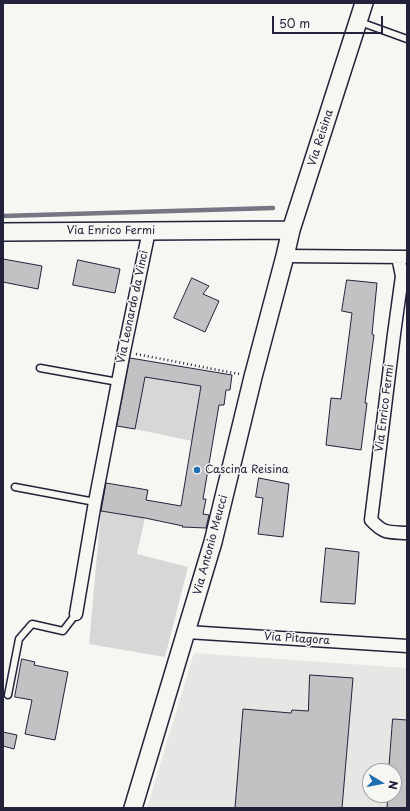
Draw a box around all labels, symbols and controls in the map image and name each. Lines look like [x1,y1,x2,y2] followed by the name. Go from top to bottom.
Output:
[274,8,385,34] scale bar
[279,14,310,32] text: 50 m
[306,108,336,168] street label: Via Reisina
[67,224,155,238] street label: Via Enrico Fermi
[115,249,151,365] street label: Via Leonardo da Vinci
[373,363,397,453] street label: Via Enrico Fermi
[205,463,289,477] place label: Cascina Reisina
[192,465,202,475] marker: Cascina Reisina
[191,494,231,596] street label: Via Antonio Meucci
[264,630,330,648] street label: Via Pitagora
[362,763,402,803] north arrow
[384,779,402,791] text: N

